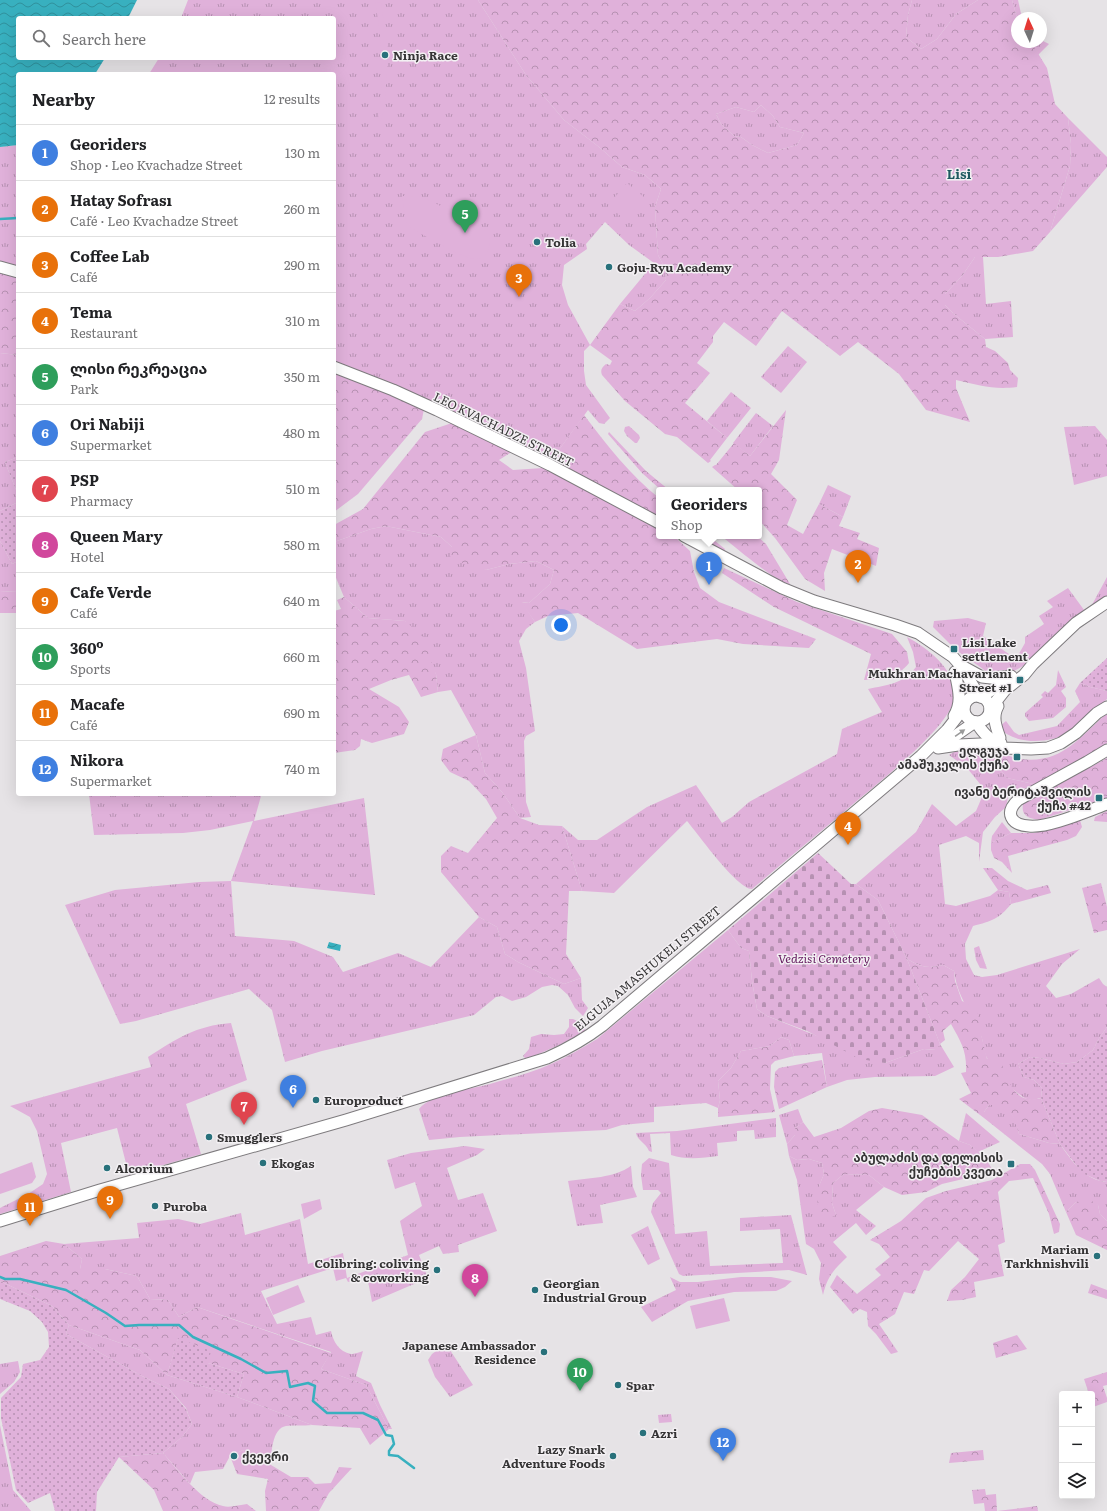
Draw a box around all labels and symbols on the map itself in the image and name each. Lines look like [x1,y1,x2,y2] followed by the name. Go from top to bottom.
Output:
[1011,12,1047,48] north arrow
[393,46,458,64] place label: Ninja Race
[380,50,390,60] marker: Ninja Race
[947,164,971,183] district label: Lisi
[452,200,478,233] pin: 5
[545,233,576,251] place label: Tolia
[532,237,542,247] marker: Tolia
[617,258,732,276] place label: Goju-Ryu Academy
[604,262,614,272] marker: Goju-Ryu Academy
[506,264,532,297] pin: 3
[431,387,577,471] street label: LEO KVACHADZE STREET
[845,550,871,583] pin: 2
[696,552,722,585] pin: 1
[551,615,571,635] your location
[962,633,1029,665] place label: Lisi Lake settlement
[949,644,959,654] marker: Lisi Lake settlement
[868,664,1013,696] place label: Mukhran Machavariani Street #1
[1015,675,1025,685] marker: Mukhran Machavariani Street #1
[955,729,965,737] one-way arrow
[898,741,1009,773] place label: ელგუჯა ამაშუკელის ქუჩა
[1012,752,1022,762] marker: ელგუჯა ამაშუკელის ქუჩა
[954,782,1092,814] place label: ივანე ბერიტაშვილის ქუჩა #42
[1094,793,1104,803] marker: ივანე ბერიტაშვილის ქუჩა #42
[835,812,861,845] pin: 4
[570,901,724,1035] street label: ELGUJA AMASHUKELI STREET
[778,949,870,967] park label: Vedzisi Cemetery
[280,1075,306,1108] pin: 6
[324,1091,404,1109] place label: Europroduct
[231,1092,257,1125] pin: 7
[311,1095,321,1105] marker: Europroduct
[217,1128,282,1146] place label: Smugglers
[204,1132,214,1142] marker: Smugglers
[854,1148,1003,1180] place label: აბულაძის და დელისის ქუჩების კვეთა
[271,1154,314,1172] place label: Ekogas
[258,1158,268,1168] marker: Ekogas
[115,1159,173,1177] place label: Alcorium
[1006,1159,1016,1169] marker: აბულაძის და დელისის ქუჩების კვეთა
[102,1163,112,1173] marker: Alcorium
[97,1186,123,1219] pin: 9
[17,1193,43,1226] pin: 11
[163,1197,207,1215] place label: Puroba
[150,1201,160,1211] marker: Puroba
[1004,1240,1090,1272] place label: Mariam Tarkhnishvili
[1092,1251,1102,1261] marker: Mariam Tarkhnishvili
[314,1254,430,1286] place label: Colibring: coliving & coworking
[462,1264,488,1297] pin: 8
[432,1265,442,1275] marker: Colibring: coliving & coworking
[543,1274,647,1306] place label: Georgian Industrial Group
[530,1285,540,1295] marker: Georgian Industrial Group
[402,1336,536,1368] place label: Japanese Ambassador Residence
[539,1347,549,1357] marker: Japanese Ambassador Residence
[567,1358,593,1391] pin: 10
[626,1376,655,1394] place label: Spar
[613,1380,623,1390] marker: Spar
[651,1424,678,1442] place label: Azri
[638,1428,648,1438] marker: Azri
[710,1428,736,1461] pin: 12
[502,1440,606,1472] place label: Lazy Snark Adventure Foods
[242,1447,289,1465] place label: ქვევრი
[229,1451,239,1461] marker: ქვევრი
[608,1451,618,1461] marker: Lazy Snark Adventure Foods

